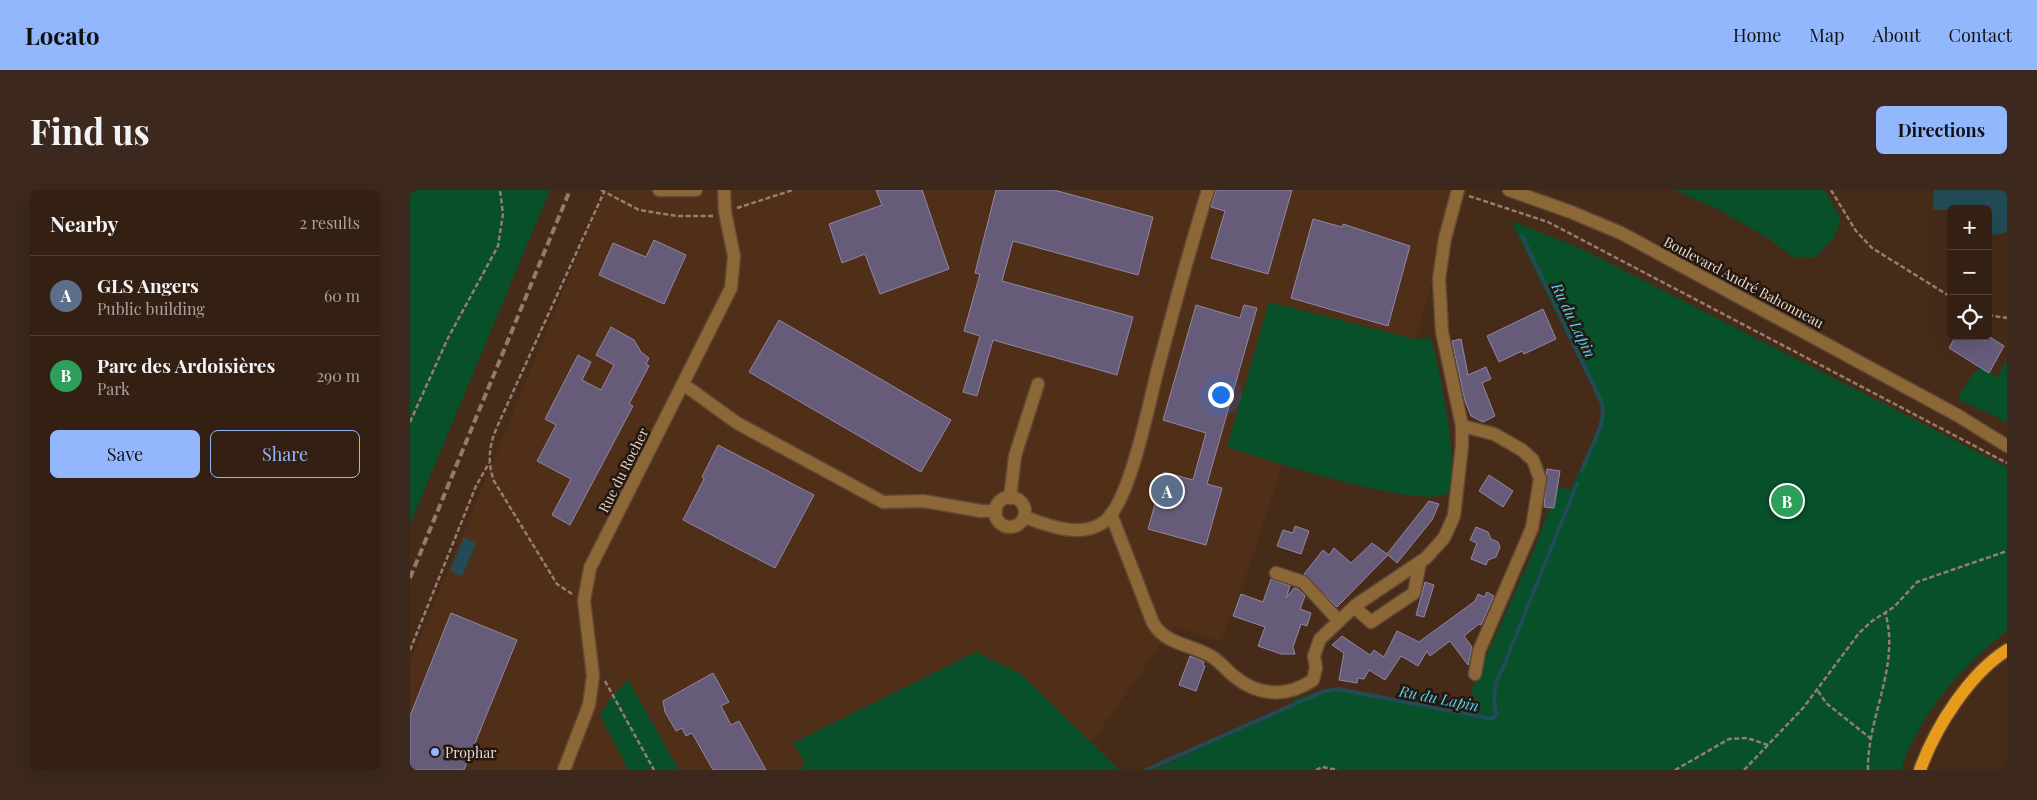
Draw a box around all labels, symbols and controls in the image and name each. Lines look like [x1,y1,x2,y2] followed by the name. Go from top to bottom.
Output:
[25,19,99,51] text: Locato
[1733,23,1781,47] text: Home
[1809,23,1844,47] text: Map
[1872,23,1921,47] text: About
[1949,23,2012,47] text: Contact
[1876,106,2007,154] button: Directions
[30,107,150,154] text: Find us
[1947,205,1992,340] map controls
[1947,205,1992,250] button: +
[50,209,119,237] text: Nearby
[300,212,360,233] text: 2 results
[1661,232,1827,332] street label: Boulevard André Bahonneau
[1947,250,1992,295] button: −
[97,272,199,298] text: GLS Angers
[1547,278,1601,361] water label: Ru du Lapin
[61,285,71,306] text: A
[324,285,360,306] text: 60 m
[1947,295,1992,340] button: locate
[97,298,205,319] text: Public building
[97,352,275,378] text: Parc des Ardoisières
[61,365,71,386] text: B
[316,365,360,386] text: 290 m
[97,378,130,399] text: Park
[1208,382,1234,408] your location
[594,424,653,516] street label: Rue du Rocher
[50,430,200,478] button: Save
[210,430,360,478] button: Share
[1151,472,1183,510] pin: A
[1771,482,1803,520] pin: B
[1396,680,1481,716] water label: Ru du Lapin
[445,743,497,762] place label: Prophar
[429,746,441,758] marker: Prophar

